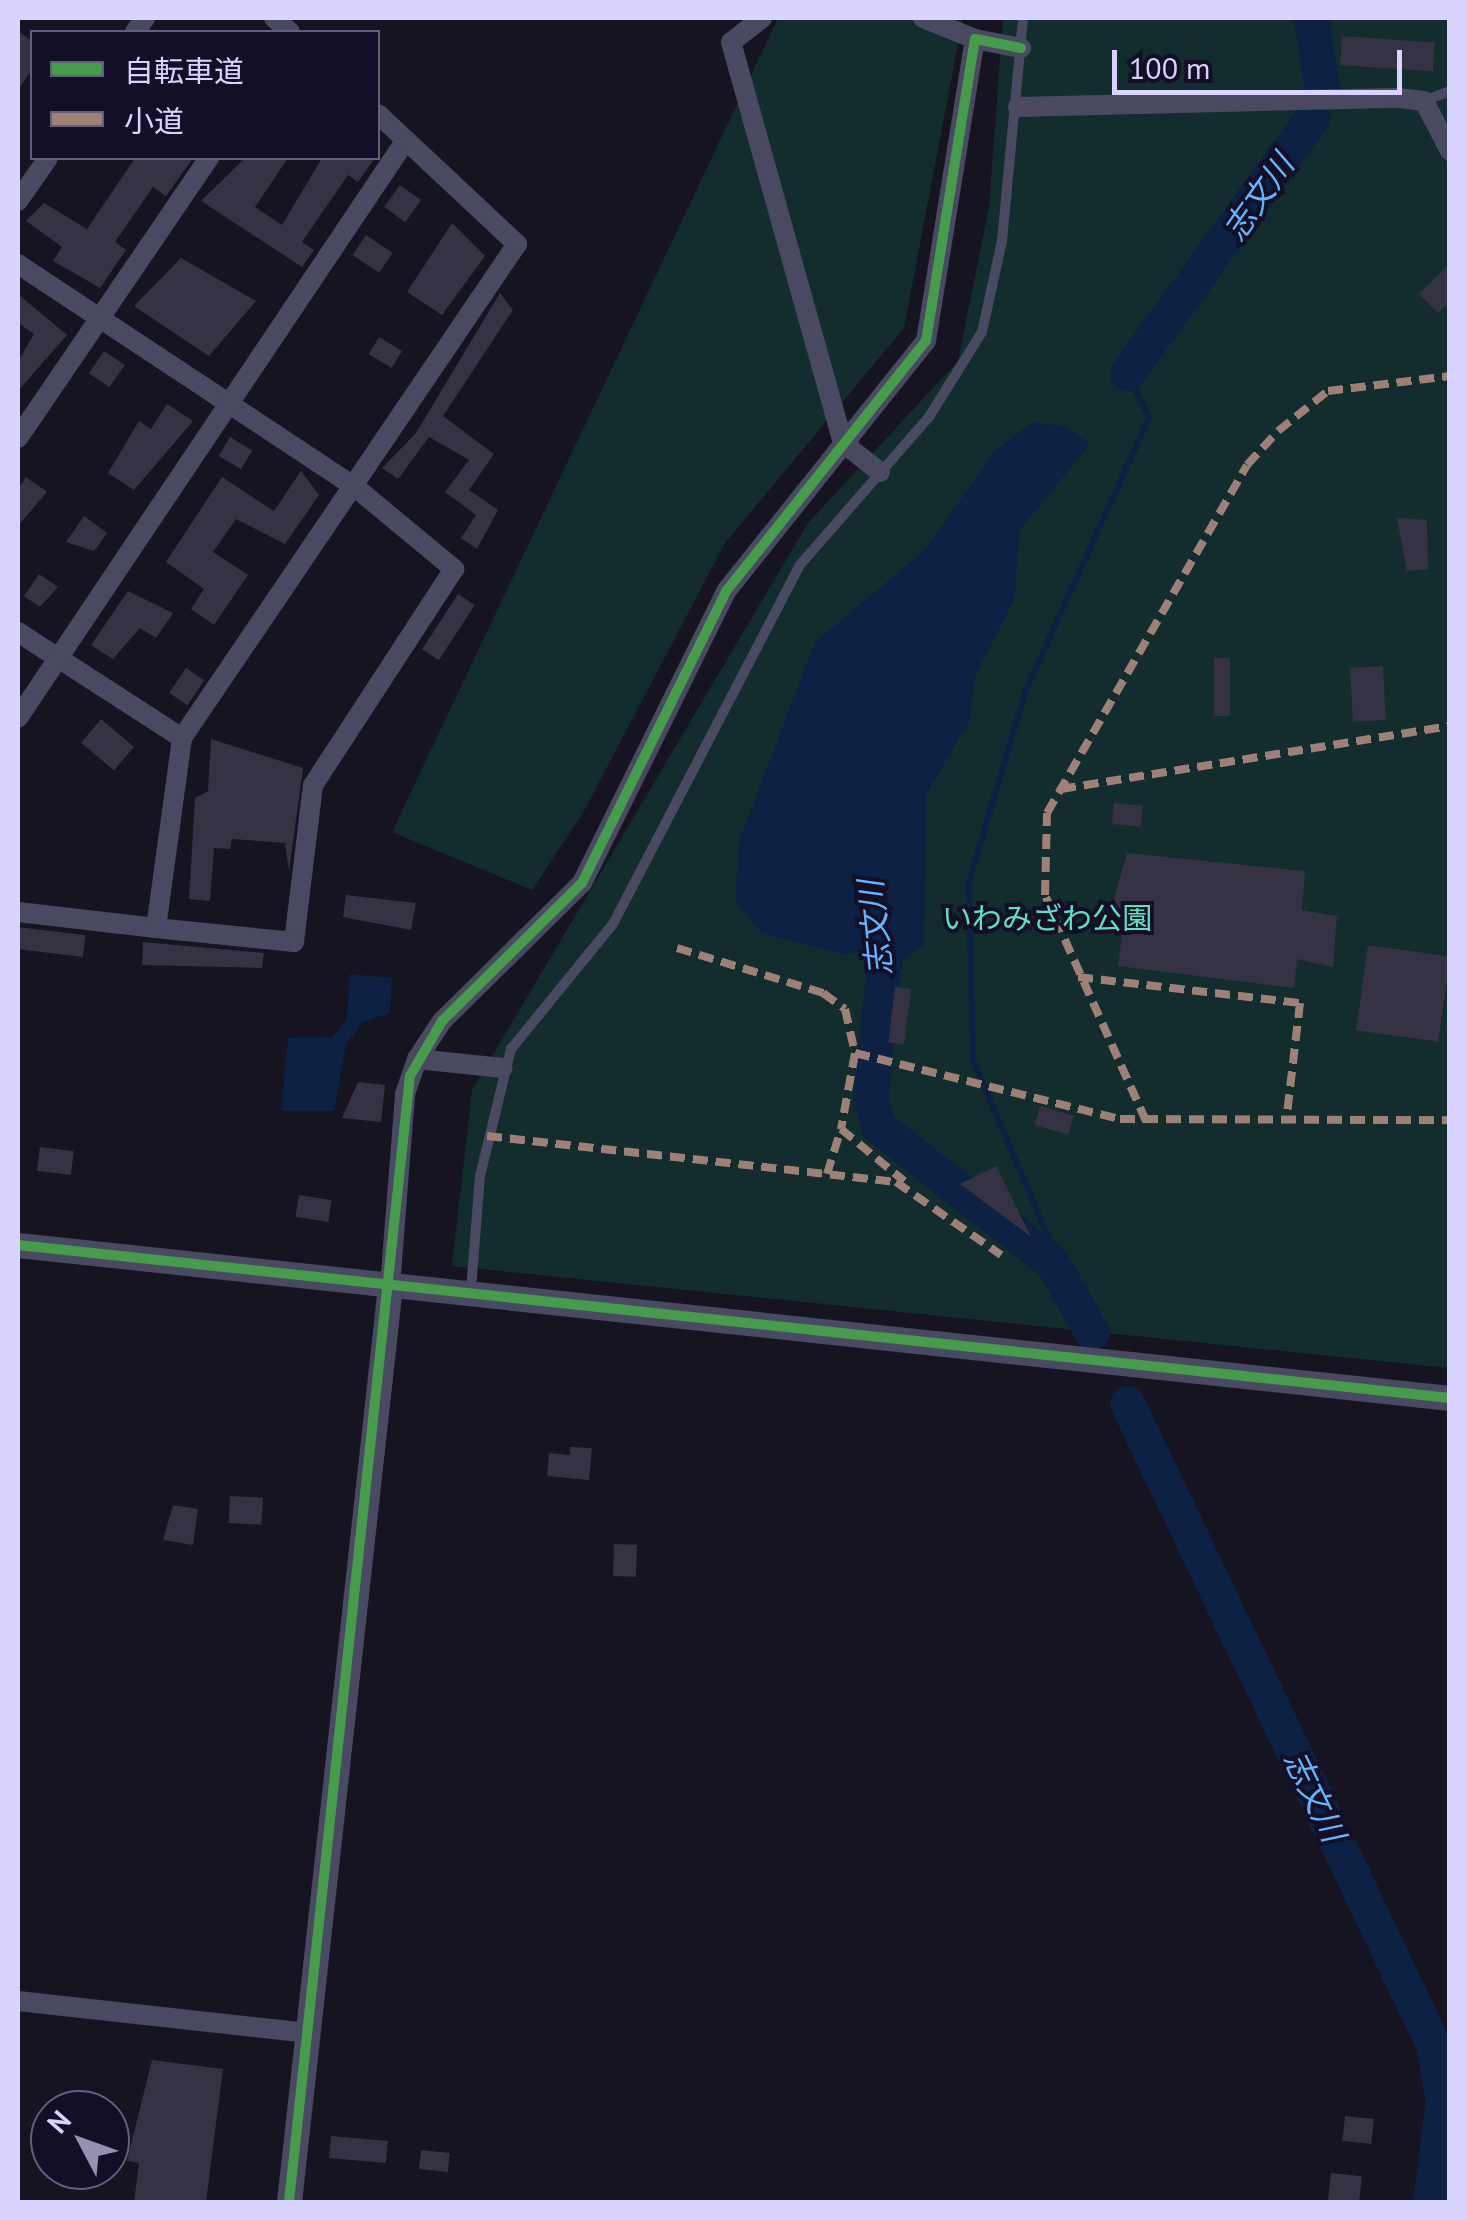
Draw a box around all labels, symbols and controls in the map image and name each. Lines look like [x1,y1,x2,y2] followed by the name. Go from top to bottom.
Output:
[30,30,380,160] legend
[1117,30,1407,92] scale bar
[1129,48,1210,87] text: 100 m
[124,51,244,90] text: 自転車道
[124,101,184,140] text: 小道
[1215,147,1301,247] water label: 志文川
[851,878,899,978] water label: 志文川
[942,900,1152,936] park label: いわみざわ公園
[1277,1744,1353,1848] water label: 志文川
[30,2090,130,2190] north arrow
[38,2102,78,2140] text: N

